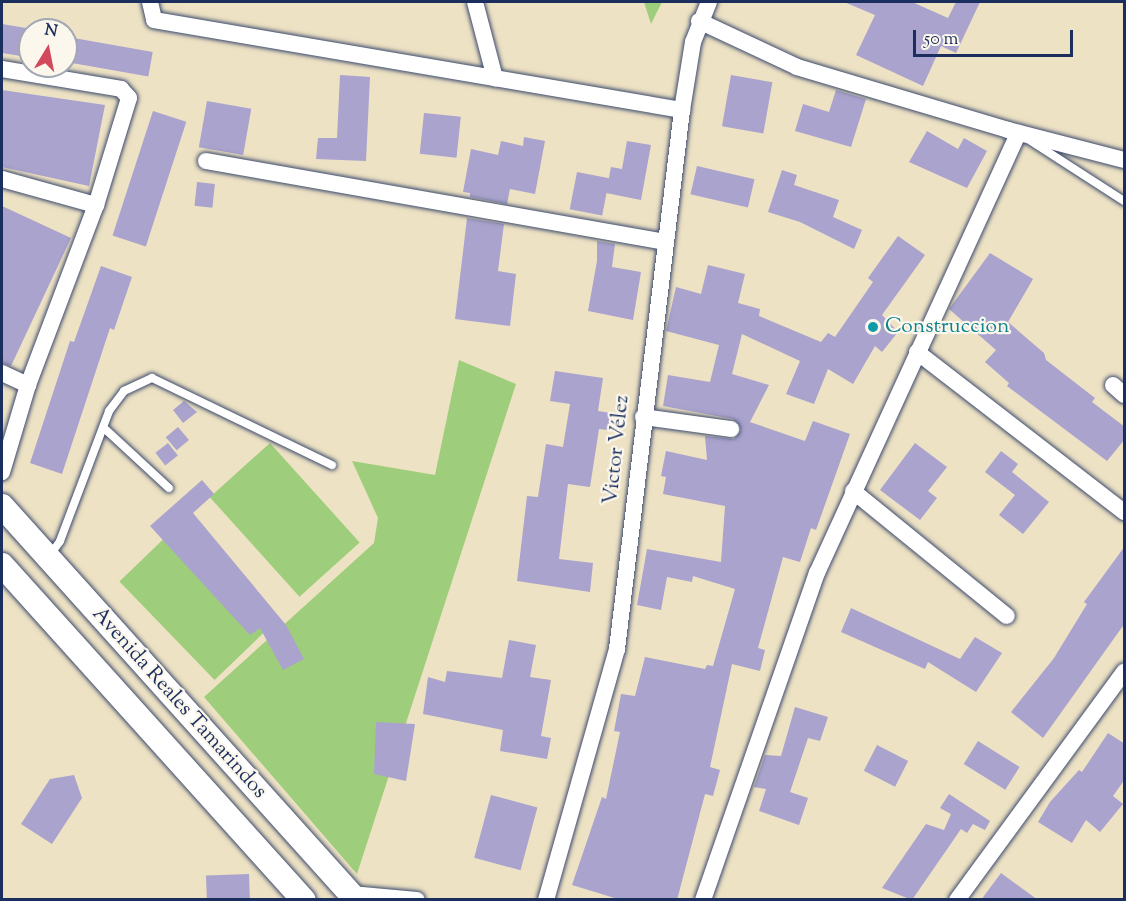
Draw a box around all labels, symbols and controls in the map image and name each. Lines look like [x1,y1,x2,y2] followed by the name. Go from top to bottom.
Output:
[18,18,78,78] north arrow
[916,18,1076,56] scale bar
[43,19,59,44] text: N
[924,27,958,53] text: 50 m
[885,314,1009,340] place label: Construccion
[866,320,880,334] marker: Construccion
[599,394,635,506] street label: Victor Vélez
[86,602,272,804] street label: Avenida Reales Tamarindos

